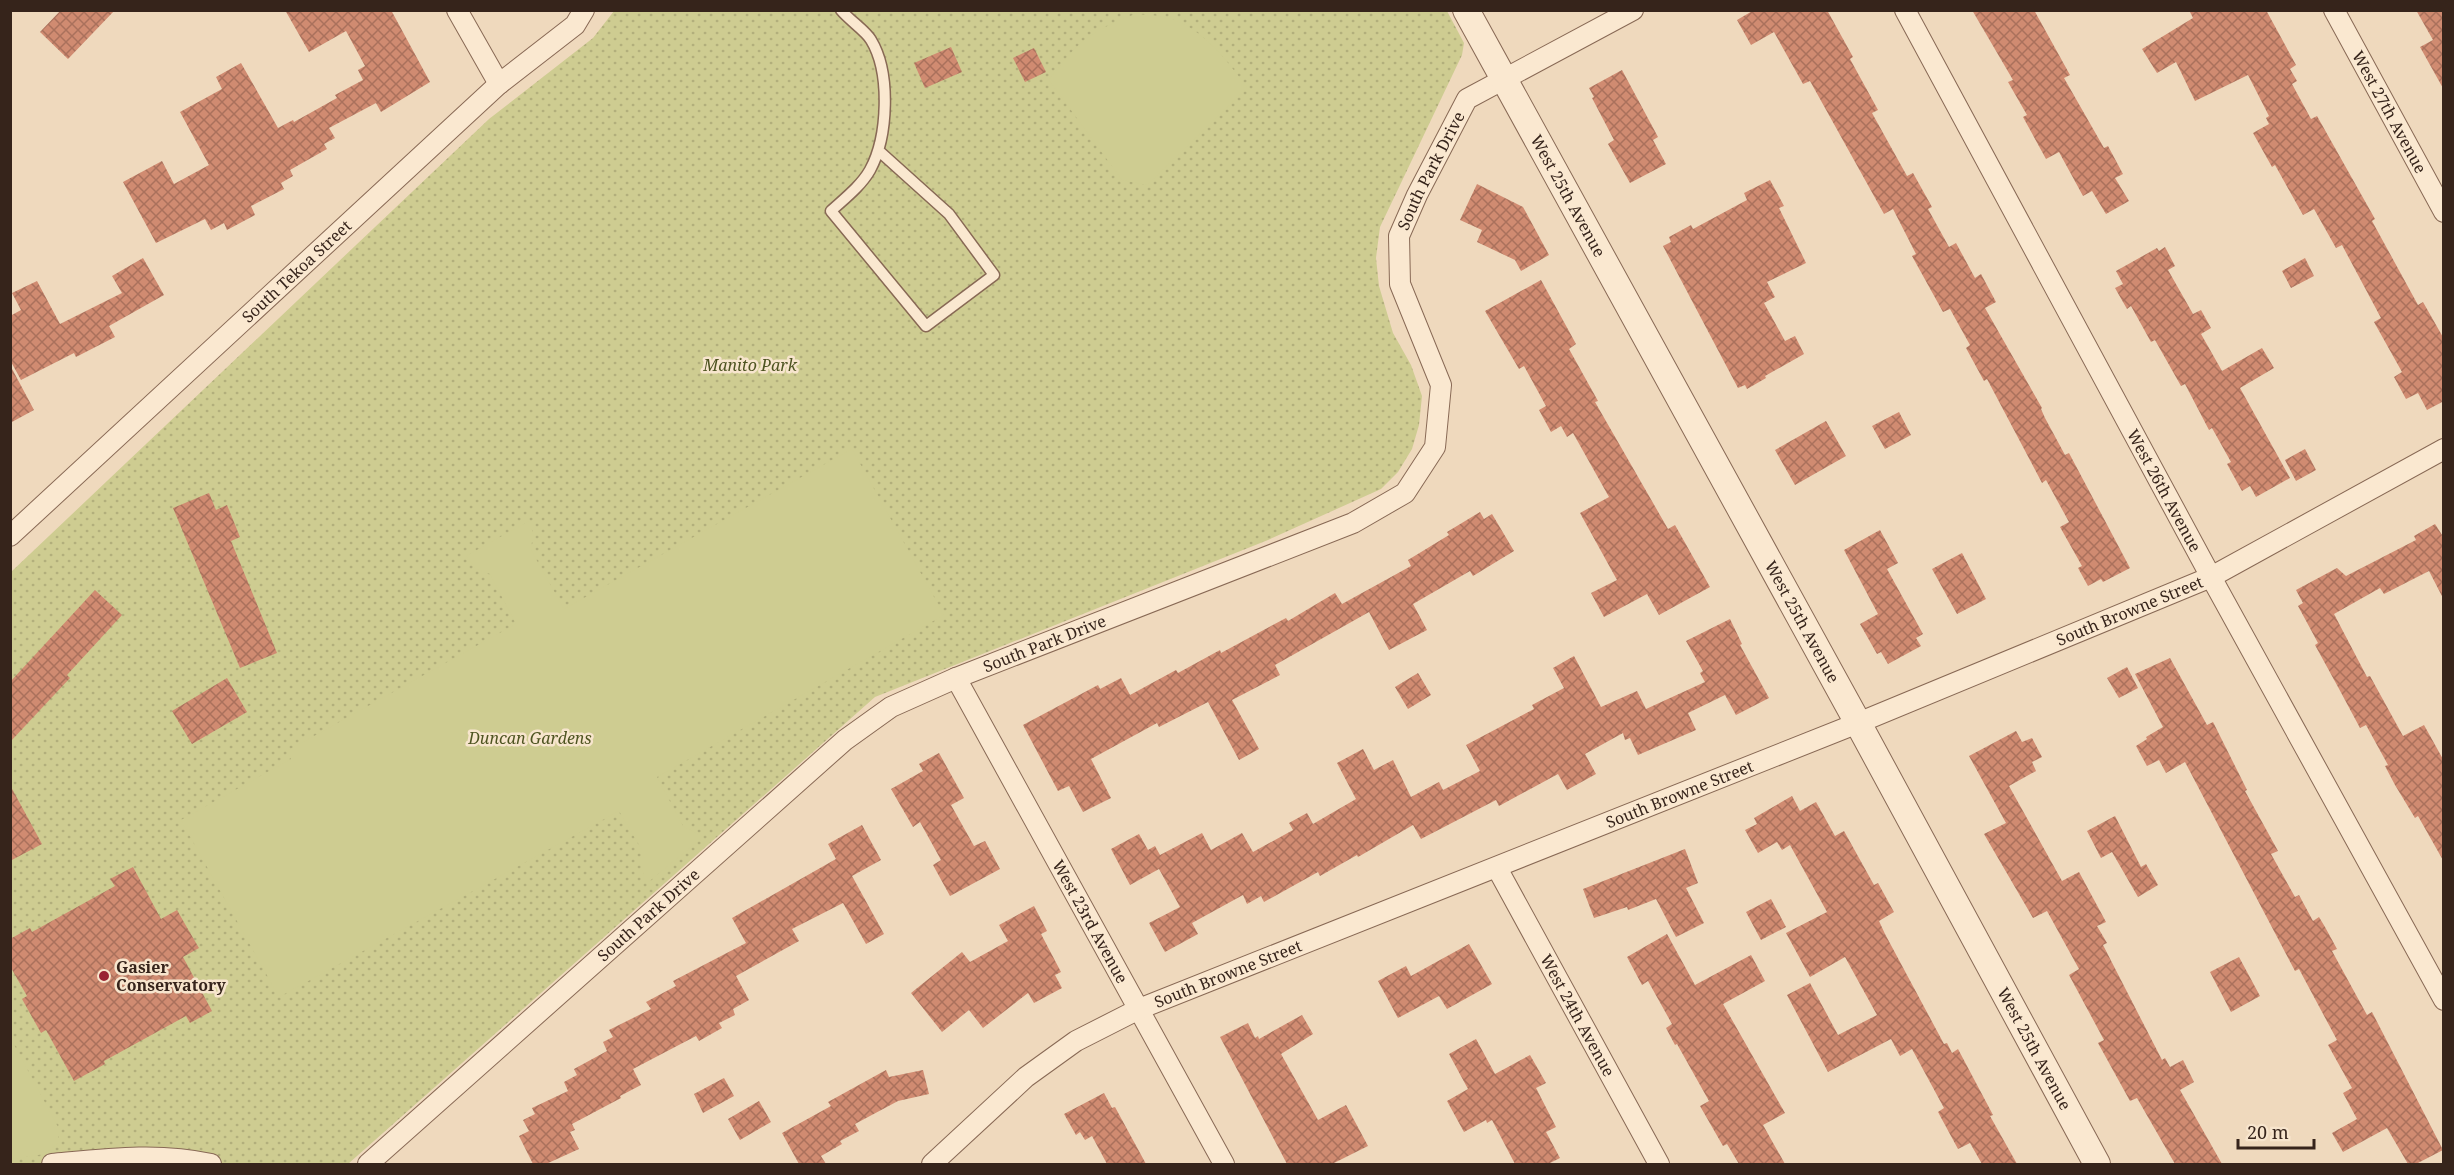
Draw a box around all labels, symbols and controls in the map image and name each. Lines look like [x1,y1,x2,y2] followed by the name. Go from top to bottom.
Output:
[2347,47,2432,177] street label: West 27th Avenue
[1392,108,1470,234] street label: South Park Drive
[1526,131,1611,261] street label: West 25th Avenue
[237,215,356,327] street label: South Tekoa Street
[702,354,798,376] park label: Manito Park
[2122,425,2206,556] street label: West 26th Avenue
[1760,557,1845,687] street label: West 25th Avenue
[2053,570,2207,651] street label: South Browne Street
[980,610,1109,677] street label: South Park Drive
[467,727,592,749] park label: Duncan Gardens
[1603,755,1757,833] street label: South Browne Street
[1047,856,1133,987] street label: West 23rd Avenue
[592,863,704,966] street label: South Park Drive
[1151,934,1305,1013] street label: South Browne Street
[1535,950,1620,1081] street label: West 24th Avenue
[116,956,226,996] place label: Gasier Conservatory
[97,969,111,983] marker: Gasier Conservatory
[1992,983,2077,1114] street label: West 25th Avenue
[2238,1112,2314,1150] scale bar
[2247,1120,2289,1144] text: 20 m

